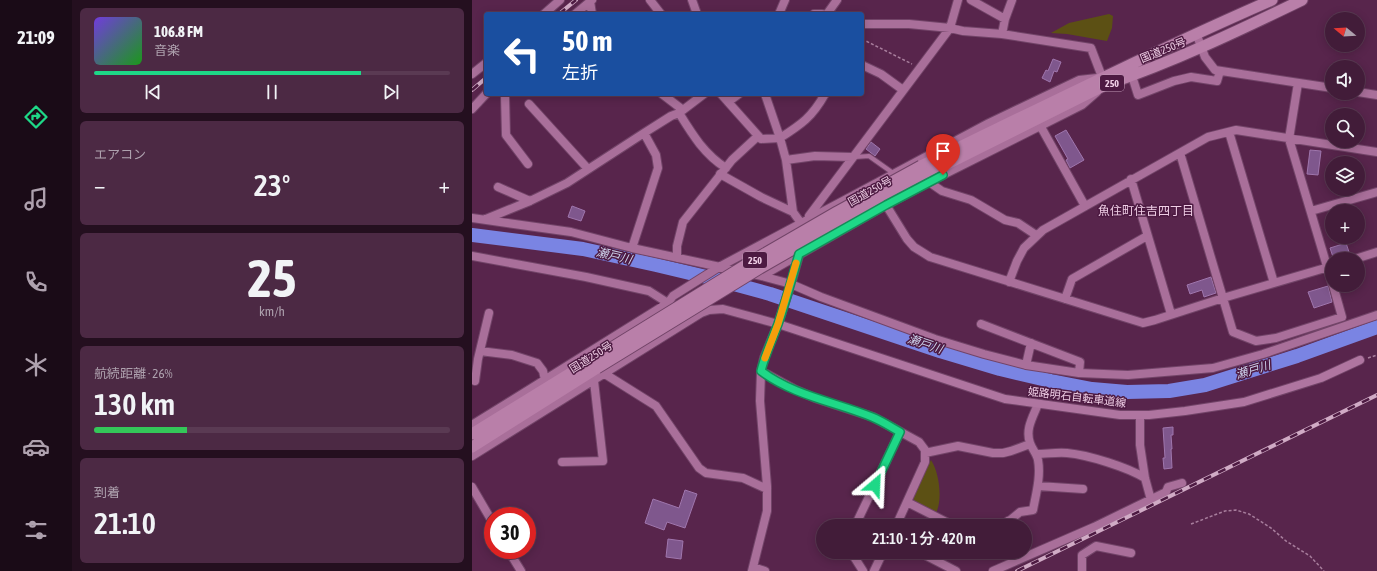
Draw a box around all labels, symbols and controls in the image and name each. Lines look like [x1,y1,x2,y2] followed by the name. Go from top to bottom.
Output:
[1325,12,1365,52] north arrow
[1325,12,1365,292] map controls
[154,23,203,40] text: 106.8 FM
[562,25,612,57] text: 50 m
[17,27,55,48] text: 21:09
[496,28,548,80] icon: left
[1138,35,1188,65] street label: 国道250号
[154,43,180,58] text: 音楽
[1325,60,1365,100] button: sound
[562,62,598,83] text: 左折
[1100,75,1124,91] road number: 250
[142,81,164,103] icon: previous
[261,81,283,103] icon: pause
[380,81,402,103] icon: next
[22,103,50,131] icon: directions
[1325,108,1365,148] button: search
[926,134,960,175] pin
[932,140,954,162] icon: arrive
[94,147,146,162] text: エアコン
[1325,156,1365,196] button: layers
[254,168,290,202] text: 23°
[94,172,105,198] text: −
[439,172,450,198] text: +
[846,174,894,208] street label: 国道250号
[22,185,50,213] icon: music
[1098,204,1194,218] district label: 魚住町住吉四丁目
[1325,204,1365,244] button: +
[595,245,635,267] water label: 瀬戸川
[248,248,296,308] text: 25
[743,252,767,268] road number: 250
[1325,252,1365,292] button: −
[22,268,50,296] icon: phone
[259,304,285,319] text: km/h
[906,332,946,357] water label: 瀬戸川
[567,339,615,375] street label: 国道250号
[22,351,50,379] icon: climate
[1234,357,1274,382] water label: 瀬戸川
[94,366,173,381] text: 航続距離 · 26%
[1027,385,1127,409] street label: 姫路明石自転車道線
[94,387,175,421] text: 130 km
[22,433,50,461] icon: car
[854,464,896,506] position arrow
[94,485,120,500] text: 到着
[94,506,156,540] text: 21:10
[484,507,536,559] speed limit sign: 30
[22,516,50,544] icon: filters
[872,530,976,547] text: 21:10 · 1 分 · 420 m

